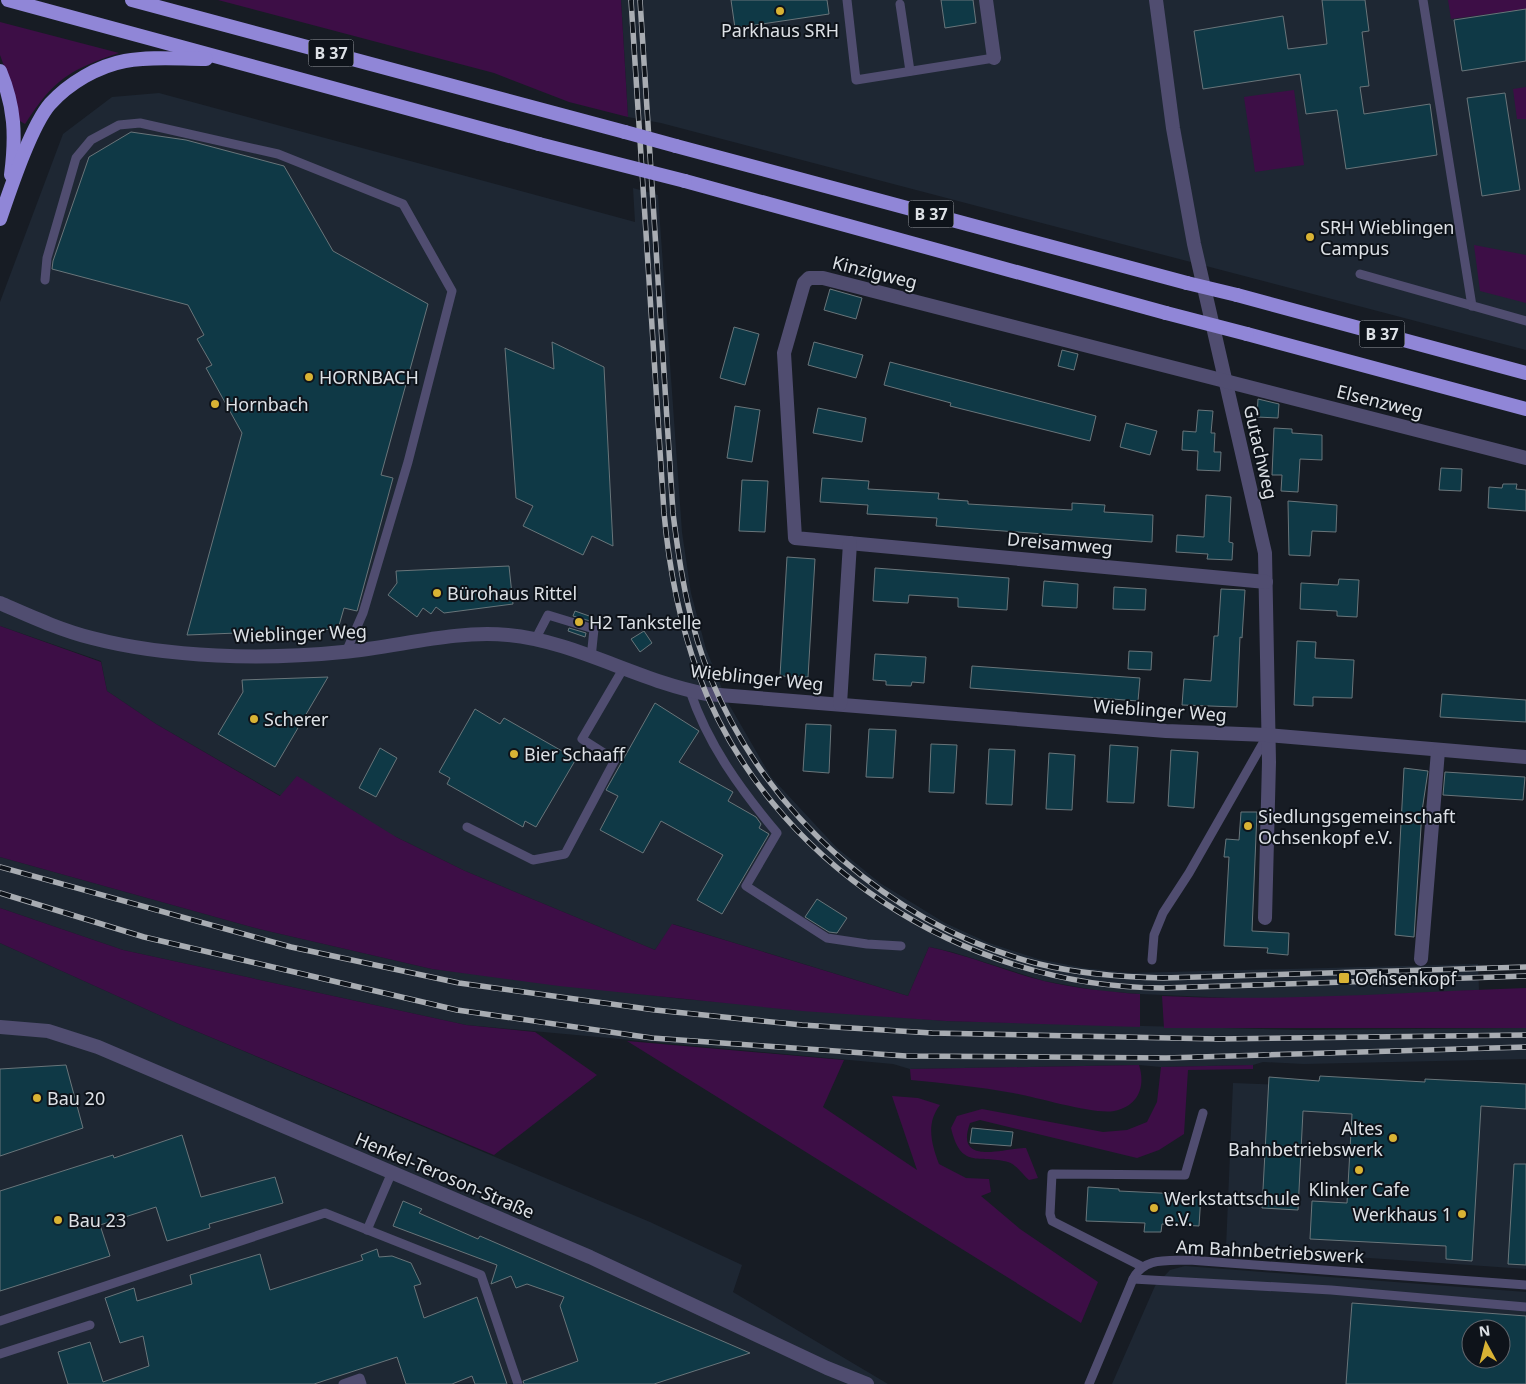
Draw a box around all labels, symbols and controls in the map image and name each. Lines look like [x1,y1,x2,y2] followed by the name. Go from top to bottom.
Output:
[774,5,786,17] marker: Parkhaus SRH
[721,18,839,42] place label: Parkhaus SRH
[308,40,354,66] road number: B 37
[908,200,954,228] road number: B 37
[1320,215,1454,260] place label: SRH Wieblingen Campus
[1304,231,1316,243] marker: SRH Wieblingen Campus
[830,250,920,294] street label: Kinzigweg
[1360,320,1404,348] road number: B 37
[319,365,419,389] place label: HORNBACH
[303,371,315,383] marker: HORNBACH
[1334,379,1426,423] street label: Elsenzweg
[225,392,309,416] place label: Hornbach
[209,398,221,410] marker: Hornbach
[1239,403,1283,501] street label: Gutachweg
[1006,526,1114,560] street label: Dreisamweg
[447,581,577,605] place label: Bürohaus Rittel
[431,587,443,599] marker: Bürohaus Rittel
[589,610,701,634] place label: H2 Tankstelle
[573,616,585,628] marker: H2 Tankstelle
[233,619,367,647] street label: Wieblinger Weg
[689,658,825,696] street label: Wieblinger Weg
[1092,693,1228,727] street label: Wieblinger Weg
[264,707,329,731] place label: Scherer
[248,713,260,725] marker: Scherer
[524,742,626,766] place label: Bier Schaaff
[508,748,520,760] marker: Bier Schaaff
[1258,804,1456,849] place label: Siedlungsgemeinschaft Ochsenkopf e.V.
[1242,820,1254,832] marker: Siedlungsgemeinschaft Ochsenkopf e.V.
[1355,966,1457,990] place label: Ochsenkopf
[1337,971,1351,985] marker: Ochsenkopf
[47,1086,105,1110] place label: Bau 20
[31,1092,43,1104] marker: Bau 20
[1228,1116,1383,1161] place label: Altes Bahnbetriebswerk
[352,1126,538,1224] street label: Henkel-Teroson-Straße
[1387,1132,1399,1144] marker: Altes Bahnbetriebswerk
[1353,1164,1365,1176] marker: Klinker Cafe
[1308,1177,1410,1201] place label: Klinker Cafe
[1164,1186,1300,1231] place label: Werkstattschule e.V.
[1148,1202,1160,1214] marker: Werkstattschule e.V.
[1352,1202,1452,1226] place label: Werkhaus 1
[68,1208,126,1232] place label: Bau 23
[1456,1208,1468,1220] marker: Werkhaus 1
[52,1214,64,1226] marker: Bau 23
[1175,1234,1365,1268] street label: Am Bahnbetriebswerk
[1461,1319,1511,1369] north arrow
[1478,1320,1491,1341] text: N

